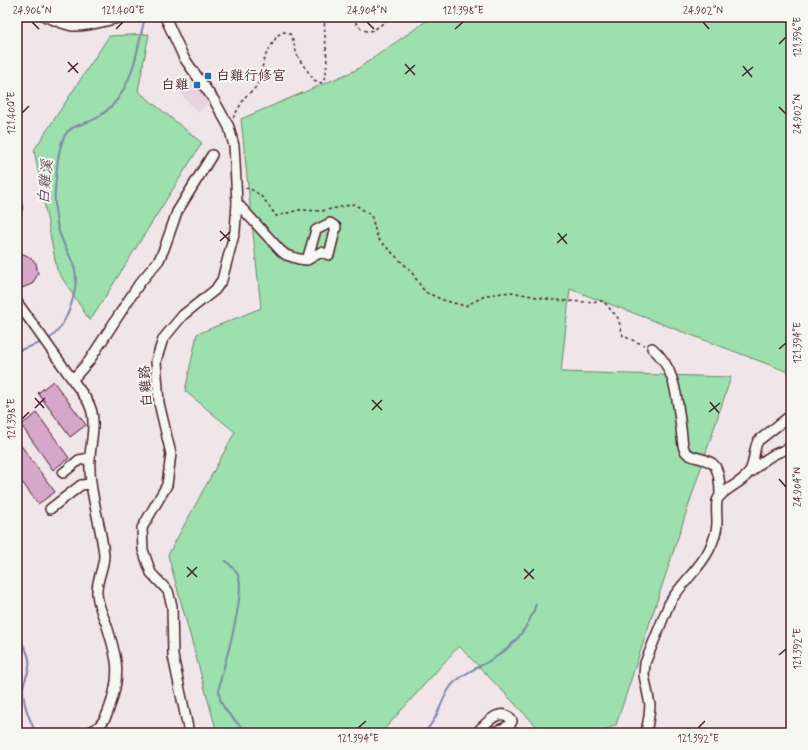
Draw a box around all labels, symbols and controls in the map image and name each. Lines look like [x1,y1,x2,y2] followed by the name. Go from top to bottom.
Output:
[13,4,52,18] text: 24.906°N
[102,4,145,18] text: 121.400°E
[347,4,387,18] text: 24.904°N
[442,4,484,18] text: 121.398°E
[683,4,723,18] text: 24.902°N
[791,17,805,57] text: 121.396°E
[216,67,286,85] place label: 白雞行修宮
[203,71,213,81] marker: 白雞行修宮
[161,76,189,94] place label: 白雞
[192,80,202,90] marker: 白雞
[5,91,19,134] text: 121.400°E
[791,94,805,134] text: 24.902°N
[34,158,58,205] water label: 白雞溪
[791,322,805,364] text: 121.394°E
[136,364,156,408] street label: 白雞路
[5,398,19,440] text: 121.398°E
[791,467,805,507] text: 24.904°N
[791,628,805,670] text: 121.392°E
[337,732,379,746] text: 121.394°E
[677,732,719,746] text: 121.392°E

